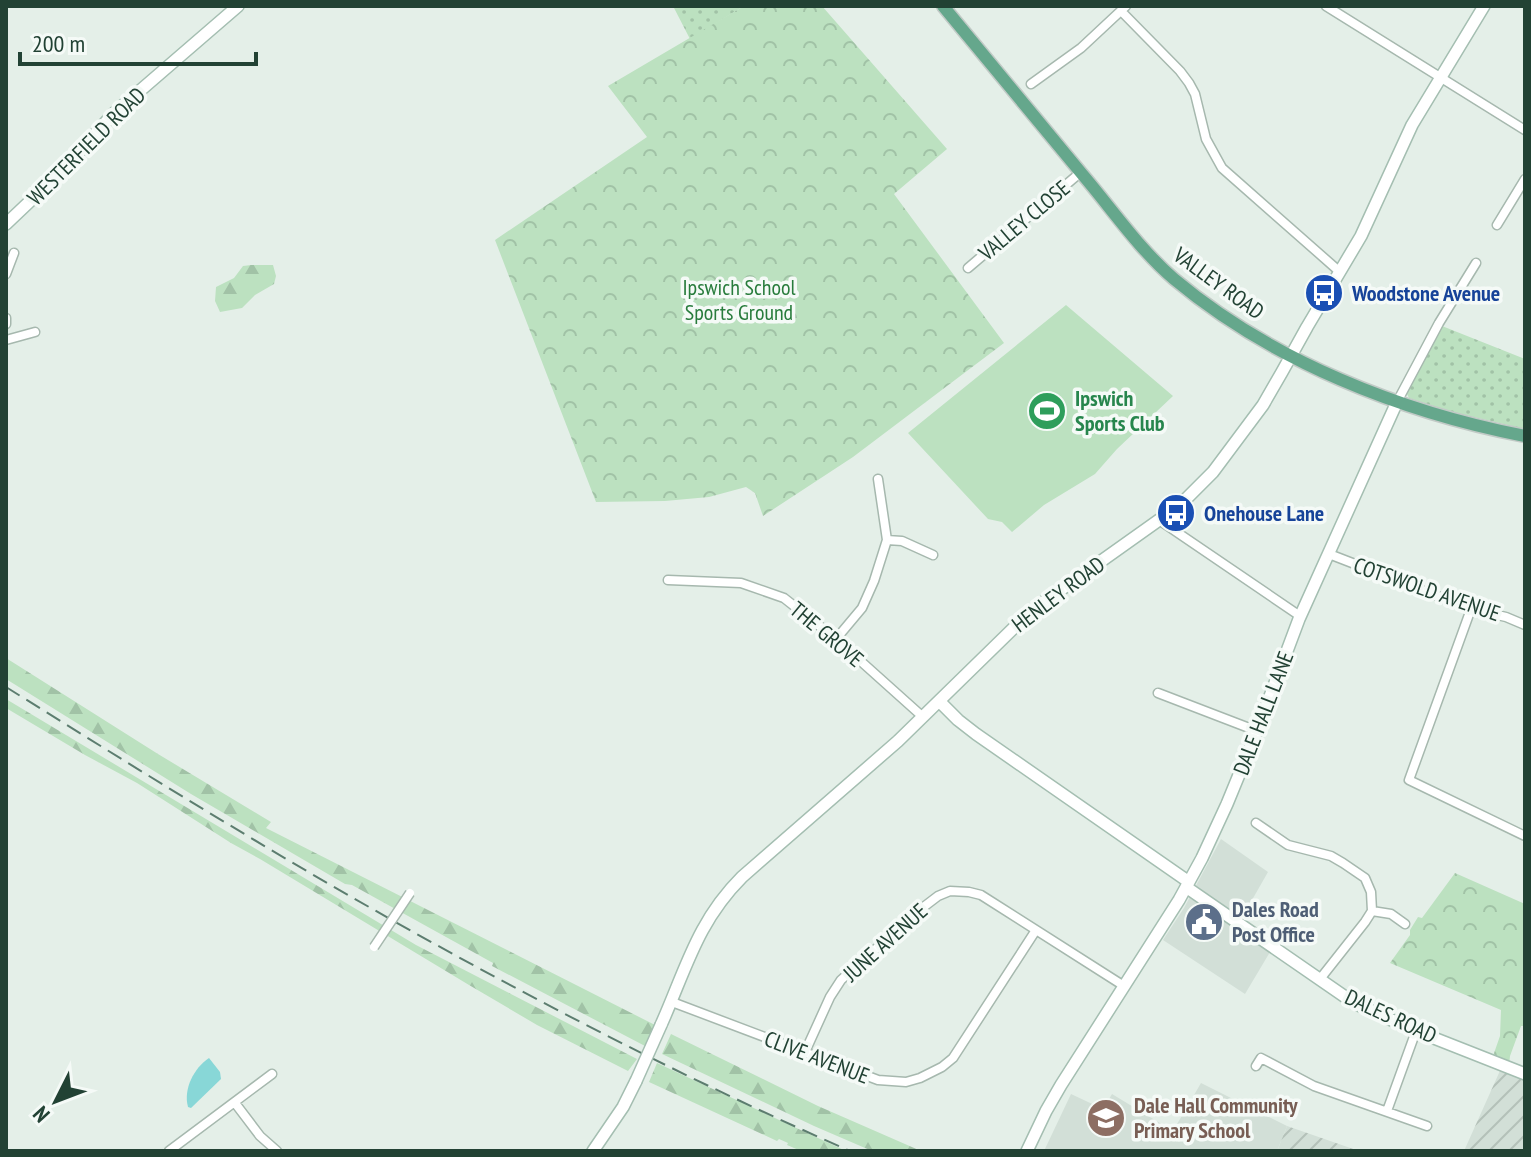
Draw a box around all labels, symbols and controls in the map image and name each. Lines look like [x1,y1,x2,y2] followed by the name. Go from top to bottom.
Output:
[20,16,256,66] scale bar
[32,28,85,59] text: 200 m
[21,81,151,211] street label: WESTERFIELD ROAD
[972,174,1075,267] street label: VALLEY CLOSE
[1167,240,1270,325] street label: VALLEY ROAD
[1303,272,1345,314] bus stop icon: Woodstone Avenue
[682,273,796,326] park label: Ipswich School Sports Ground
[1351,279,1500,307] place label: Woodstone Avenue
[1075,384,1165,437] place label: Ipswich Sports Club
[1026,390,1068,432] sports icon: Ipswich Sports Club
[1155,492,1197,534] bus stop icon: Onehouse Lane
[1204,499,1324,527] place label: Onehouse Lane
[1006,550,1110,638] street label: HENLEY ROAD
[1350,551,1504,627] street label: COTSWOLD AVENUE
[784,595,870,673] street label: THE GROVE
[1227,647,1299,779] street label: DALE HALL LANE
[1232,895,1319,948] place label: Dales Road Post Office
[836,897,933,988] street label: JUNE AVENUE
[1183,901,1225,943] public building icon: Dales Road Post Office
[1341,983,1441,1049] street label: DALES ROAD
[761,1024,873,1090] street label: CLIVE AVENUE
[16,1061,96,1141] north arrow
[1134,1091,1299,1144] place label: Dale Hall Community Primary School
[1085,1097,1127,1139] school or university icon: Dale Hall Community Primary School
[27,1101,56,1128] text: N

